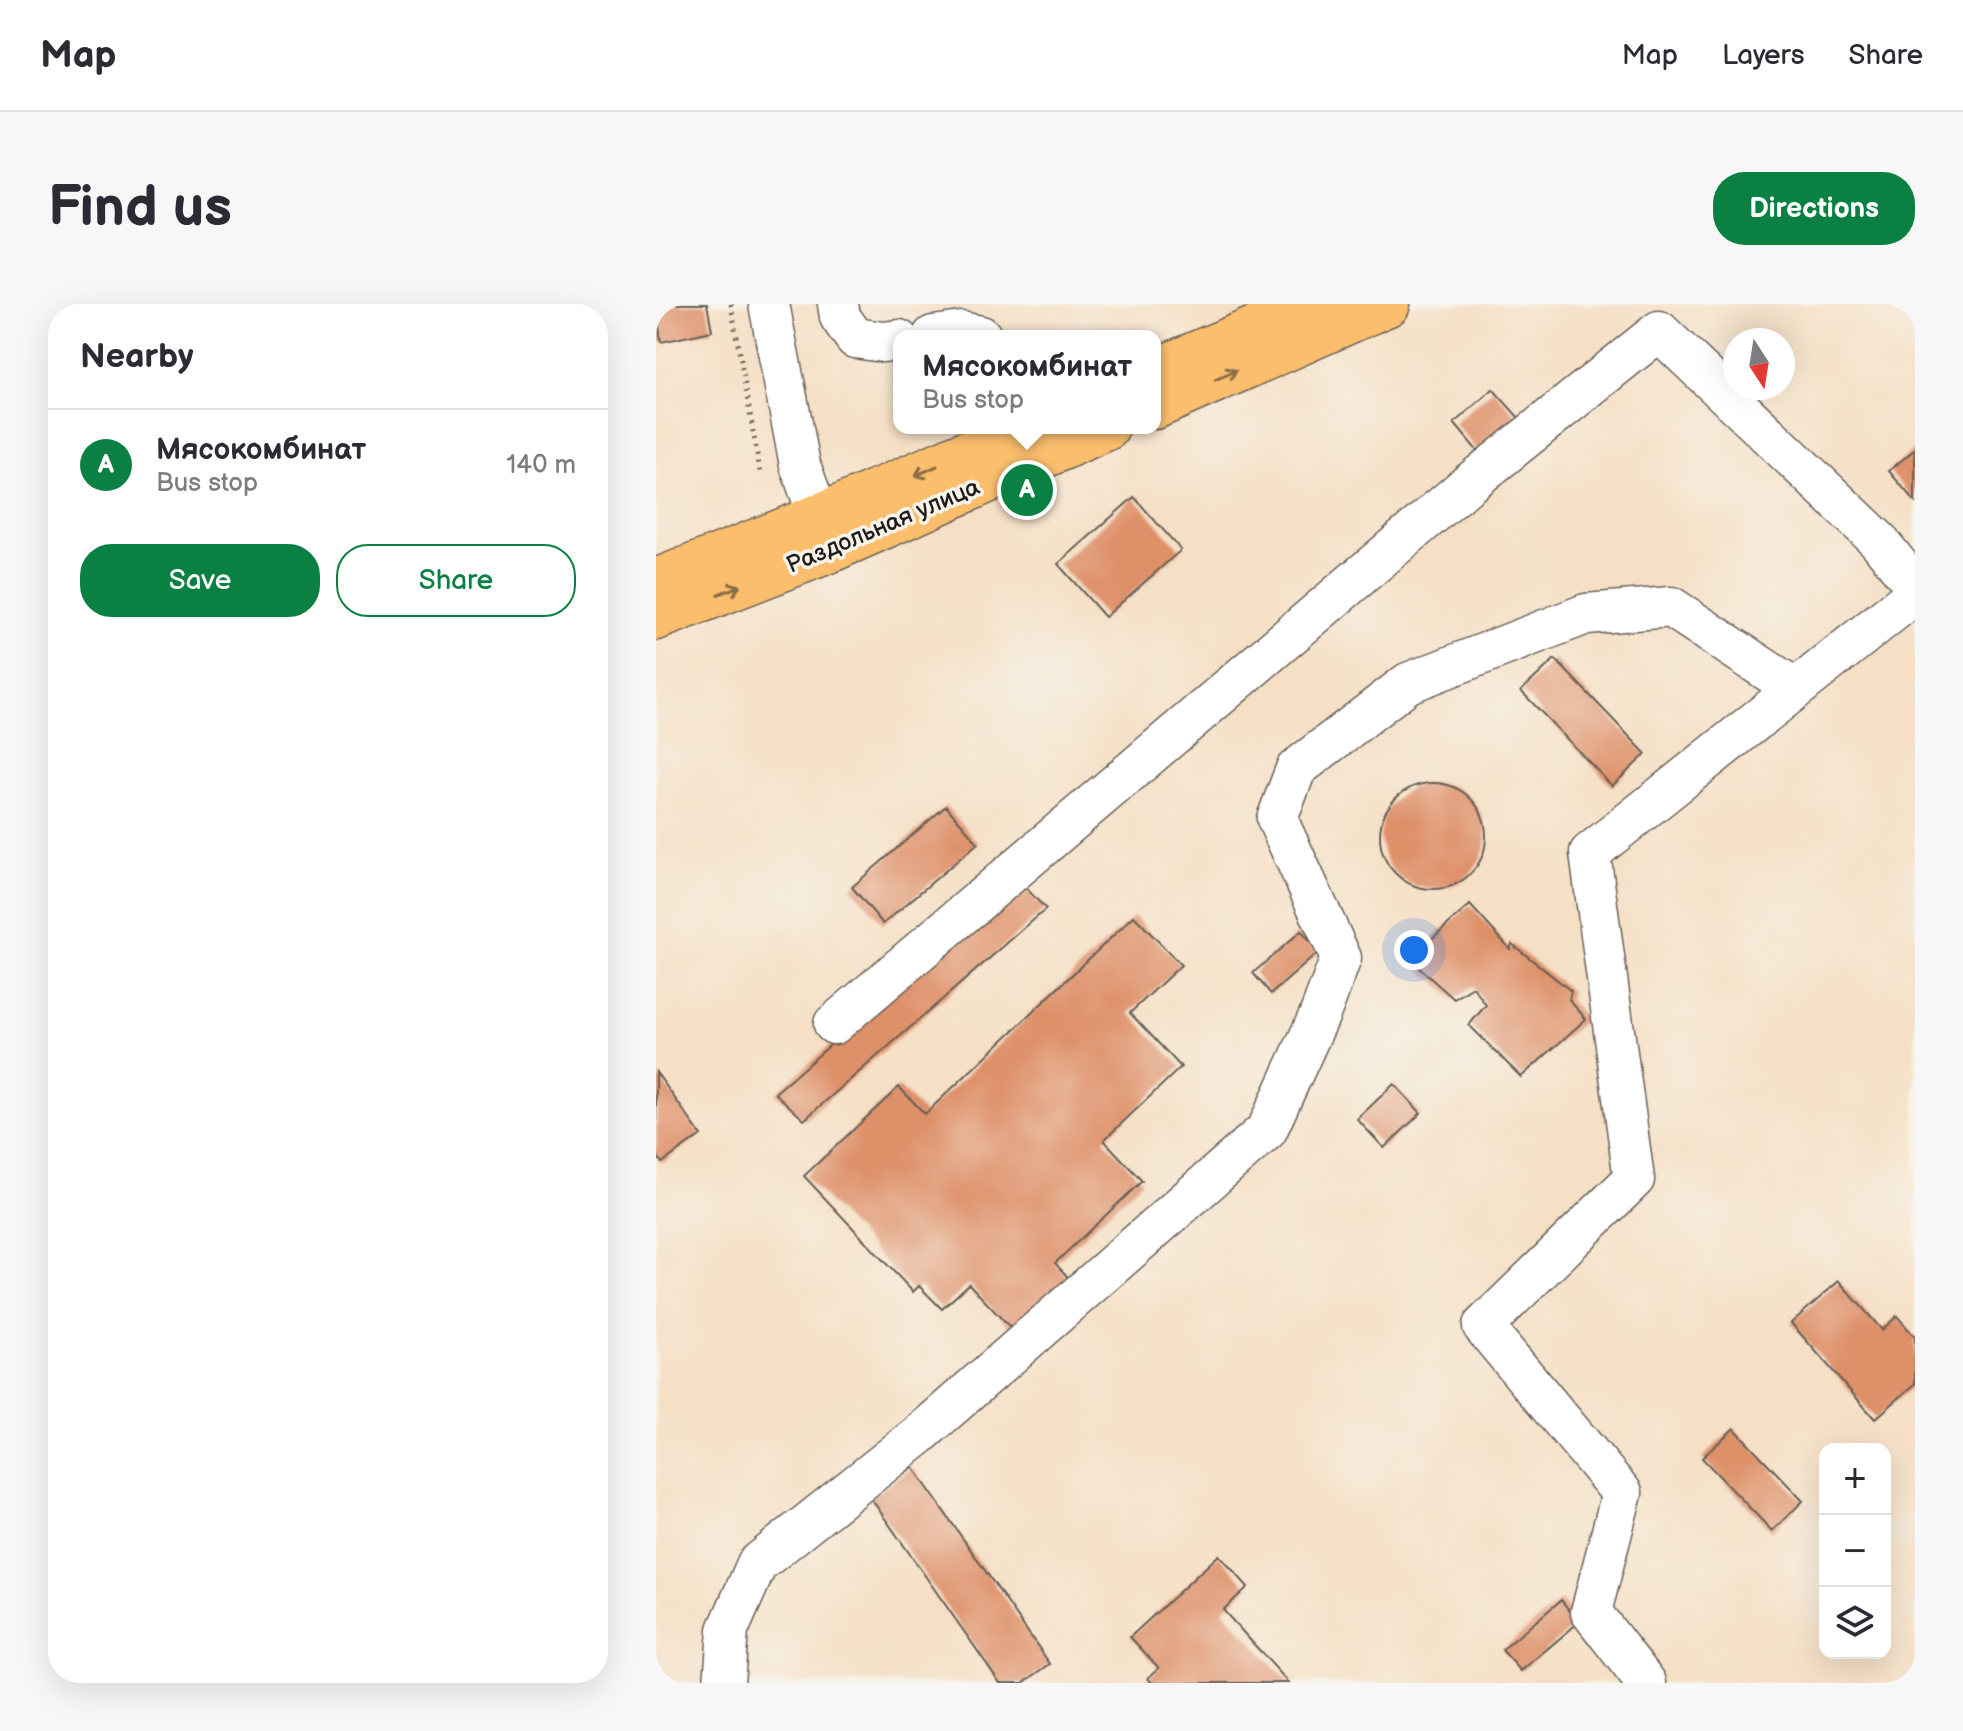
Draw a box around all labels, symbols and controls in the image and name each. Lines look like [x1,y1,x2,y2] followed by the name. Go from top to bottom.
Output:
[40,33,116,78] text: Map
[1622,39,1678,72] text: Map
[1722,39,1805,72] text: Layers
[1849,39,1923,72] text: Share
[1713,172,1915,245] button: Directions
[48,175,232,242] text: Find us
[1723,328,1795,400] north arrow
[893,330,1161,434] popup
[80,336,194,377] text: Nearby
[922,349,1132,385] text: Мясокомбинат
[1214,367,1238,382] one-way arrow
[922,385,1024,416] text: Bus stop
[156,432,366,468] text: Мясокомбинат
[98,450,114,481] text: A
[506,450,576,481] text: 140 m
[1001,460,1053,520] pin: A
[914,465,939,480] one-way arrow
[156,468,258,499] text: Bus stop
[782,472,984,580] street label: Раздольная улица
[80,544,320,617] button: Save
[336,544,576,617] button: Share
[716,582,741,596] one-way arrow
[1394,930,1434,970] your location
[1819,1443,1891,1659] map controls
[1819,1443,1891,1515] button: +
[1819,1515,1891,1587] button: −
[1819,1587,1891,1659] button: layers

